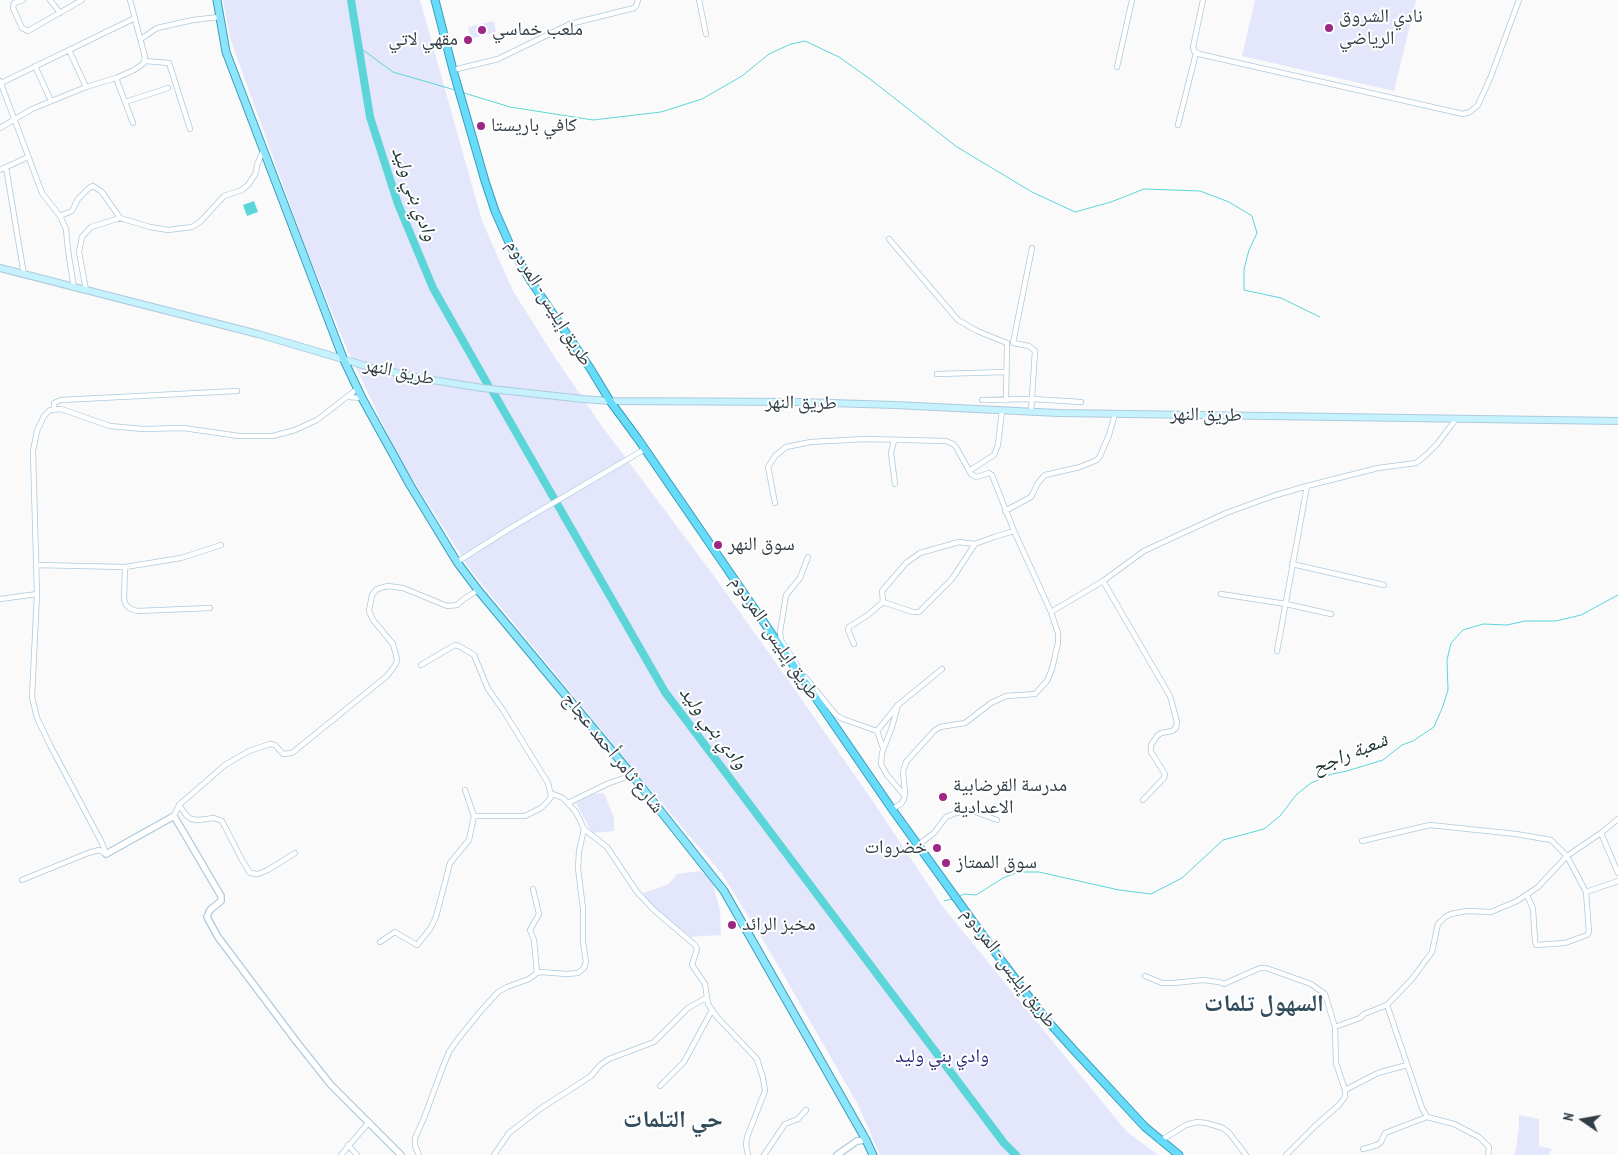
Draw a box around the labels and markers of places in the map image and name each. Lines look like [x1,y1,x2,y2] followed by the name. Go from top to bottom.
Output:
[1339,6,1423,50] place label: نادي الشروق الرياضي
[492,19,583,41] place label: ملعب خماسي
[1323,22,1335,34] marker: نادي الشروق الرياضي
[476,24,488,36] marker: ملعب خماسي
[388,29,458,51] place label: مقهي لاتي
[462,34,474,46] marker: مقهي لاتي
[491,115,577,137] place label: كافي باريستا
[475,120,487,132] marker: كافي باريستا
[728,534,795,556] place label: سوق النهر
[712,539,724,551] marker: سوق النهر
[953,775,1067,819] place label: مدرسة القرضابية الاعدادية
[937,791,949,803] marker: مدرسة القرضابية الاعدادية
[864,837,927,859] place label: خضروات
[931,842,943,854] marker: خضروات
[956,852,1037,874] place label: سوق الممتاز
[940,857,952,869] marker: سوق الممتاز
[742,914,816,936] place label: مخبز الرائد
[726,919,738,931] marker: مخبز الرائد

